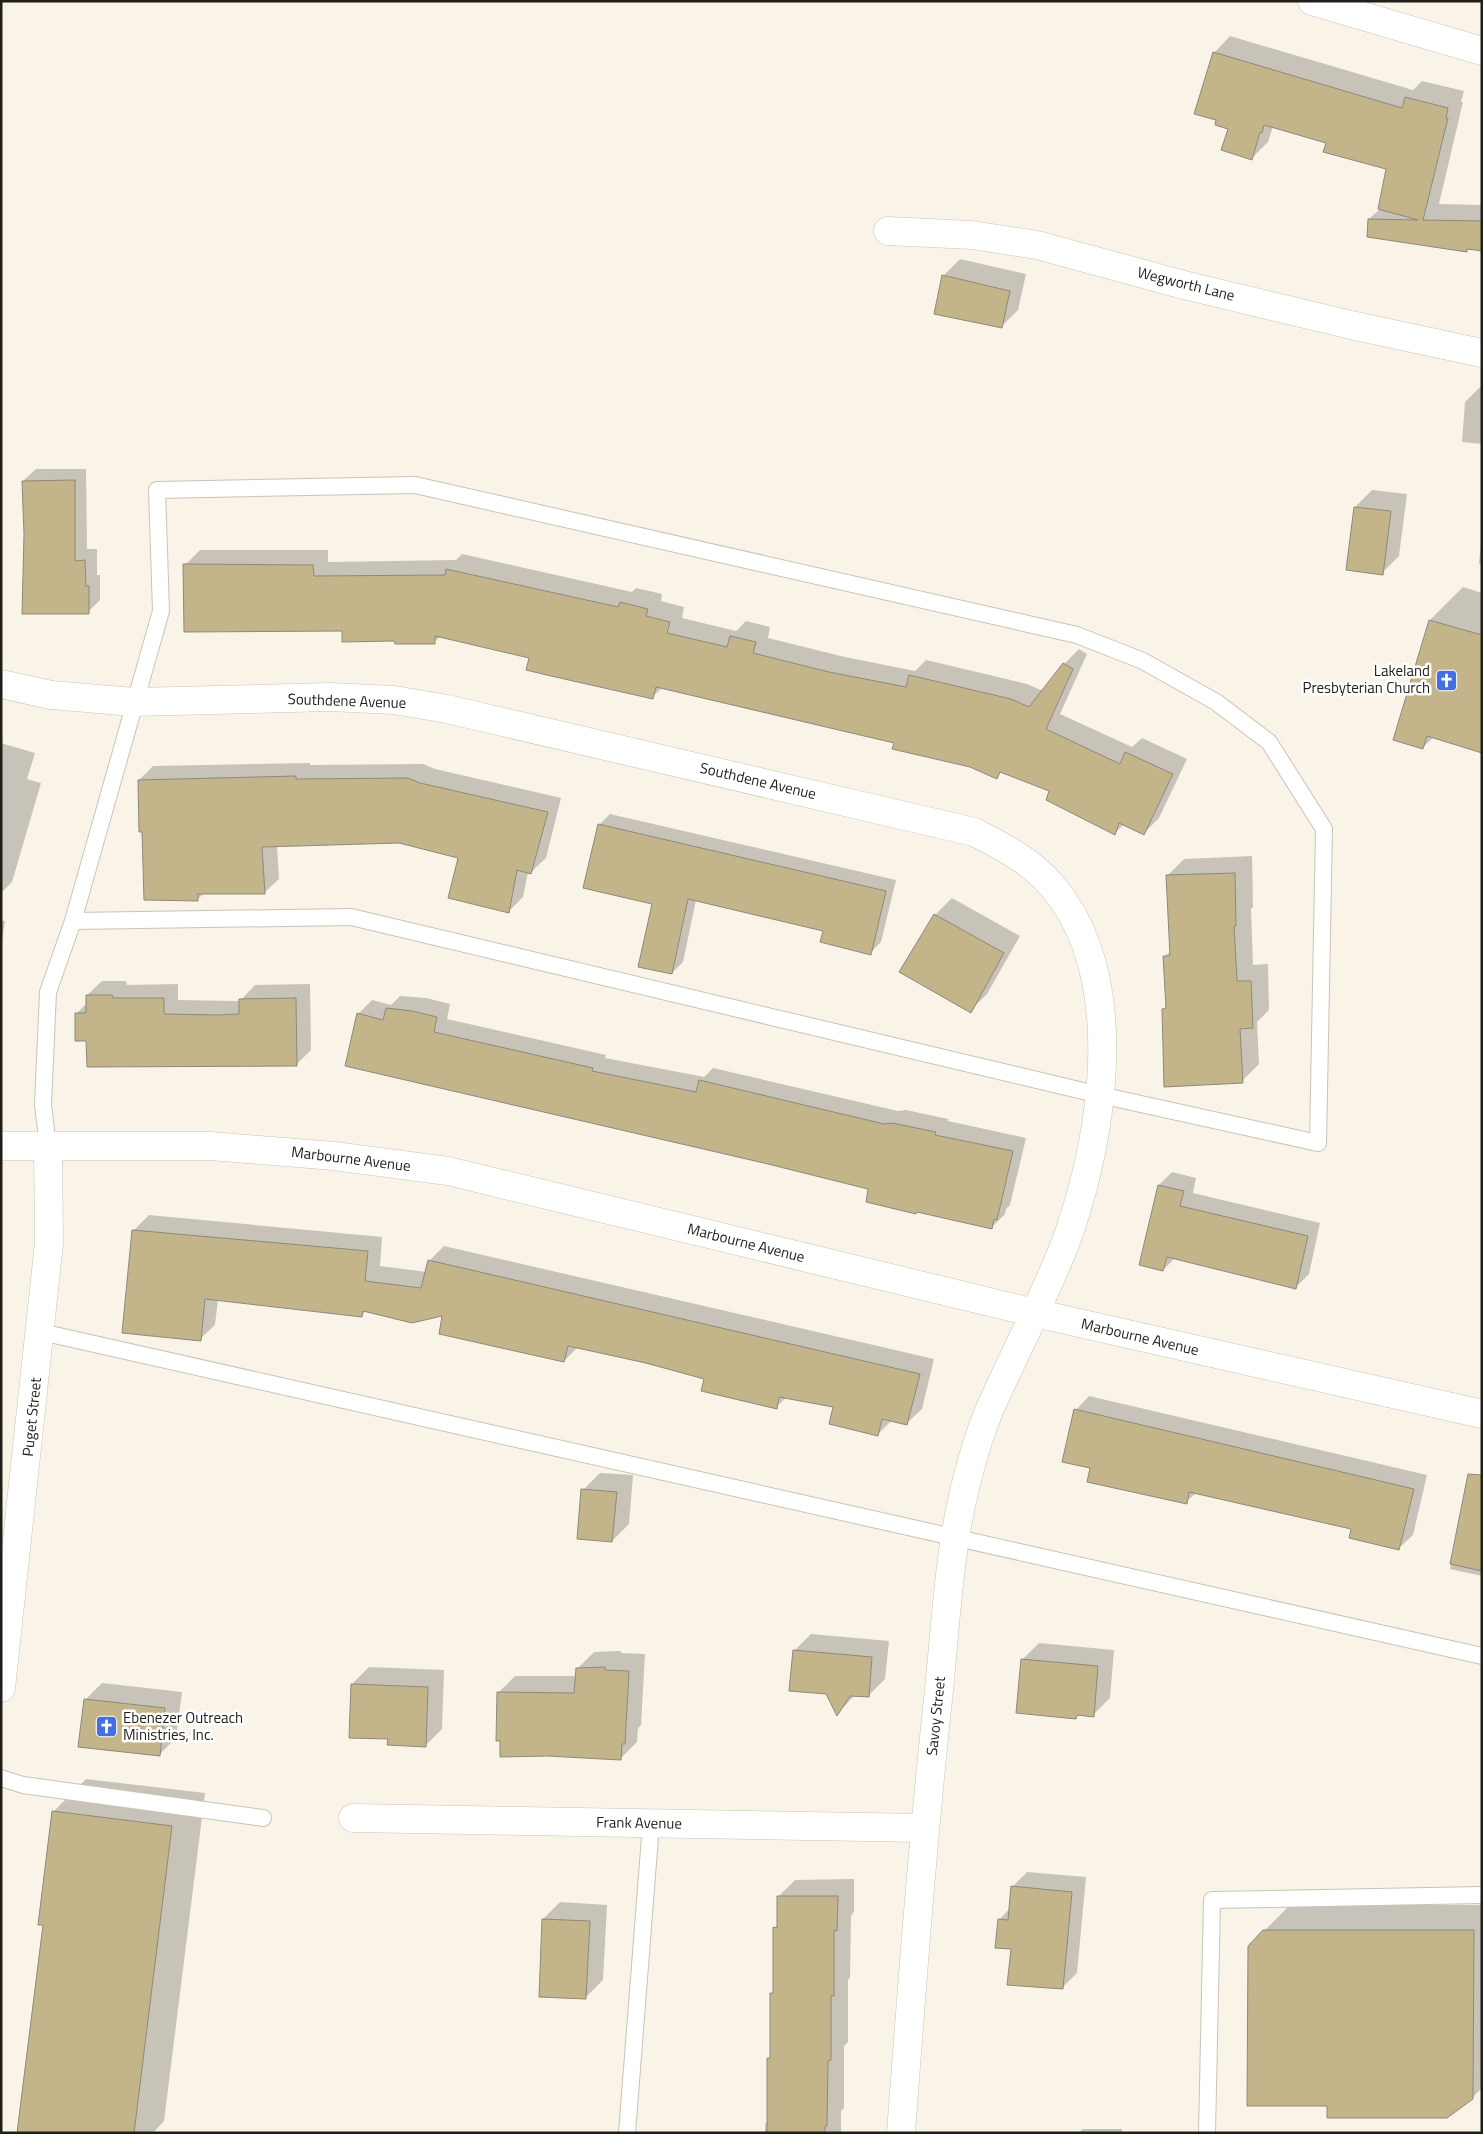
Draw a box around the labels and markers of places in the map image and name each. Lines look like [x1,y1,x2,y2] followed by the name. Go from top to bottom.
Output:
[1303,659,1430,699] place label: Lakeland Presbyterian Church
[1434,668,1458,692] church icon: Lakeland Presbyterian Church
[123,1706,243,1746] place label: Ebenezer Outreach Ministries, Inc.
[95,1715,119,1739] church icon: Ebenezer Outreach Ministries, Inc.

